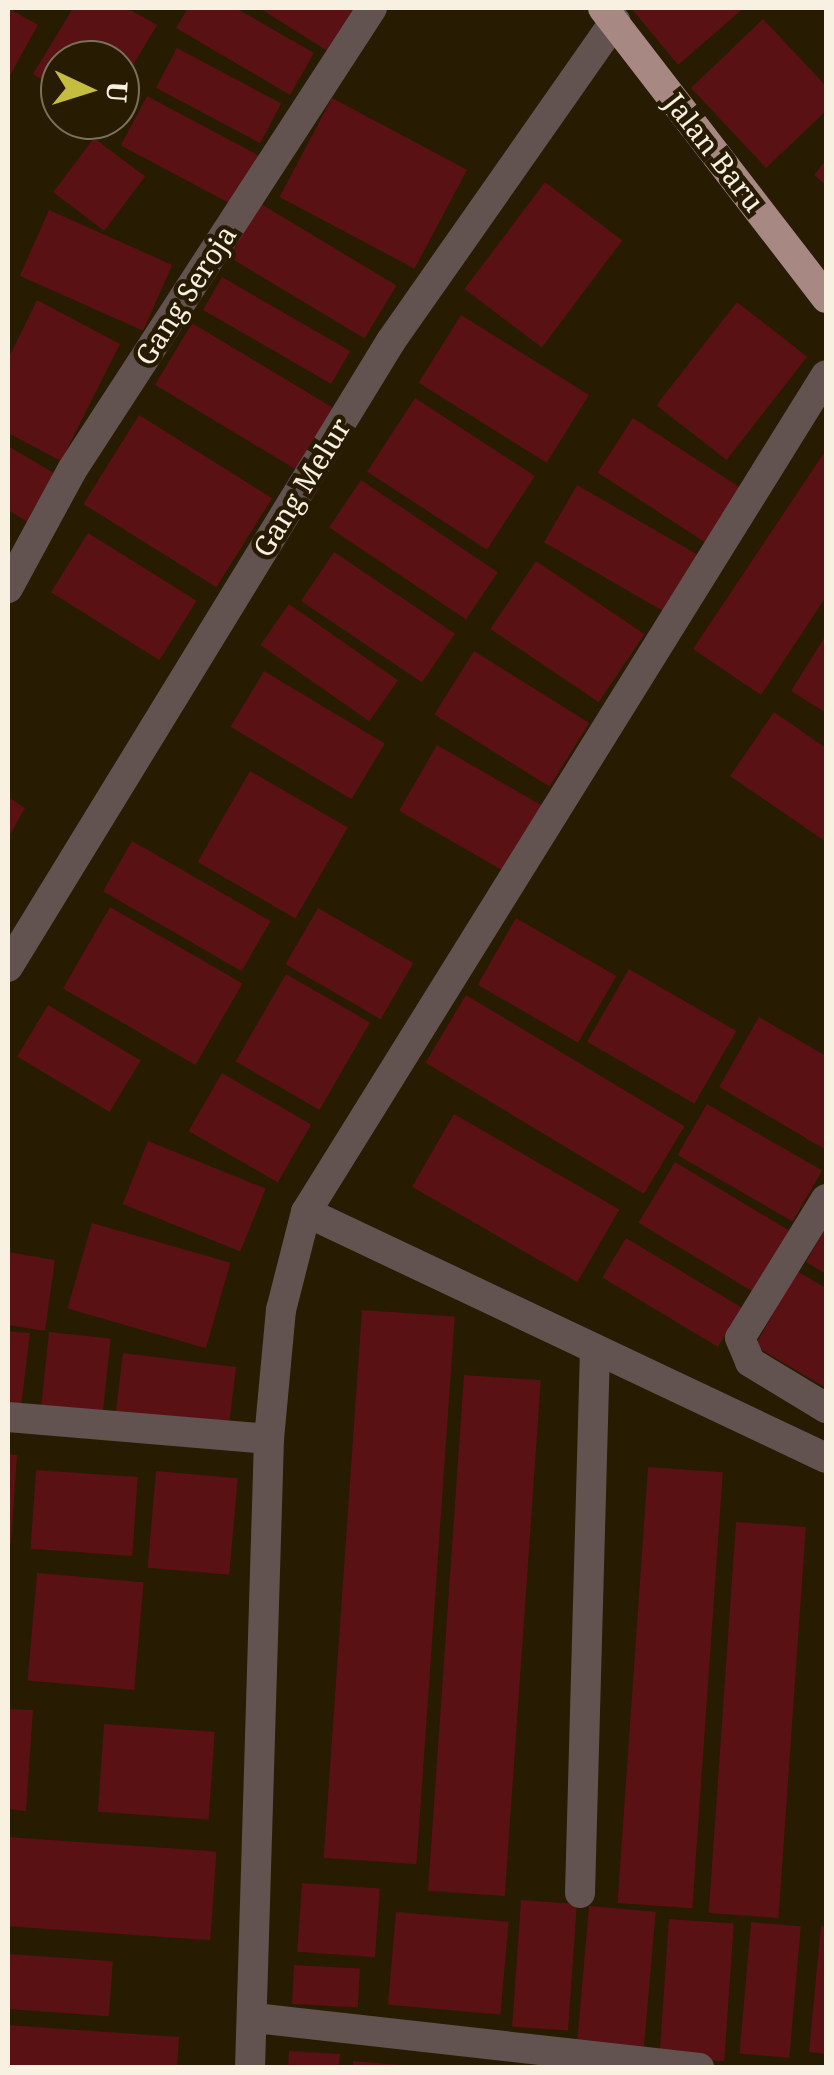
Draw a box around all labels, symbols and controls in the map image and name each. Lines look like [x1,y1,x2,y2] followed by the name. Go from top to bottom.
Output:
[40,40,140,140] north arrow
[98,80,138,104] text: U
[658,86,772,218] street label: Jalan Baru
[127,219,243,371] street label: Gang Seroja
[245,412,357,562] street label: Gang Melur

